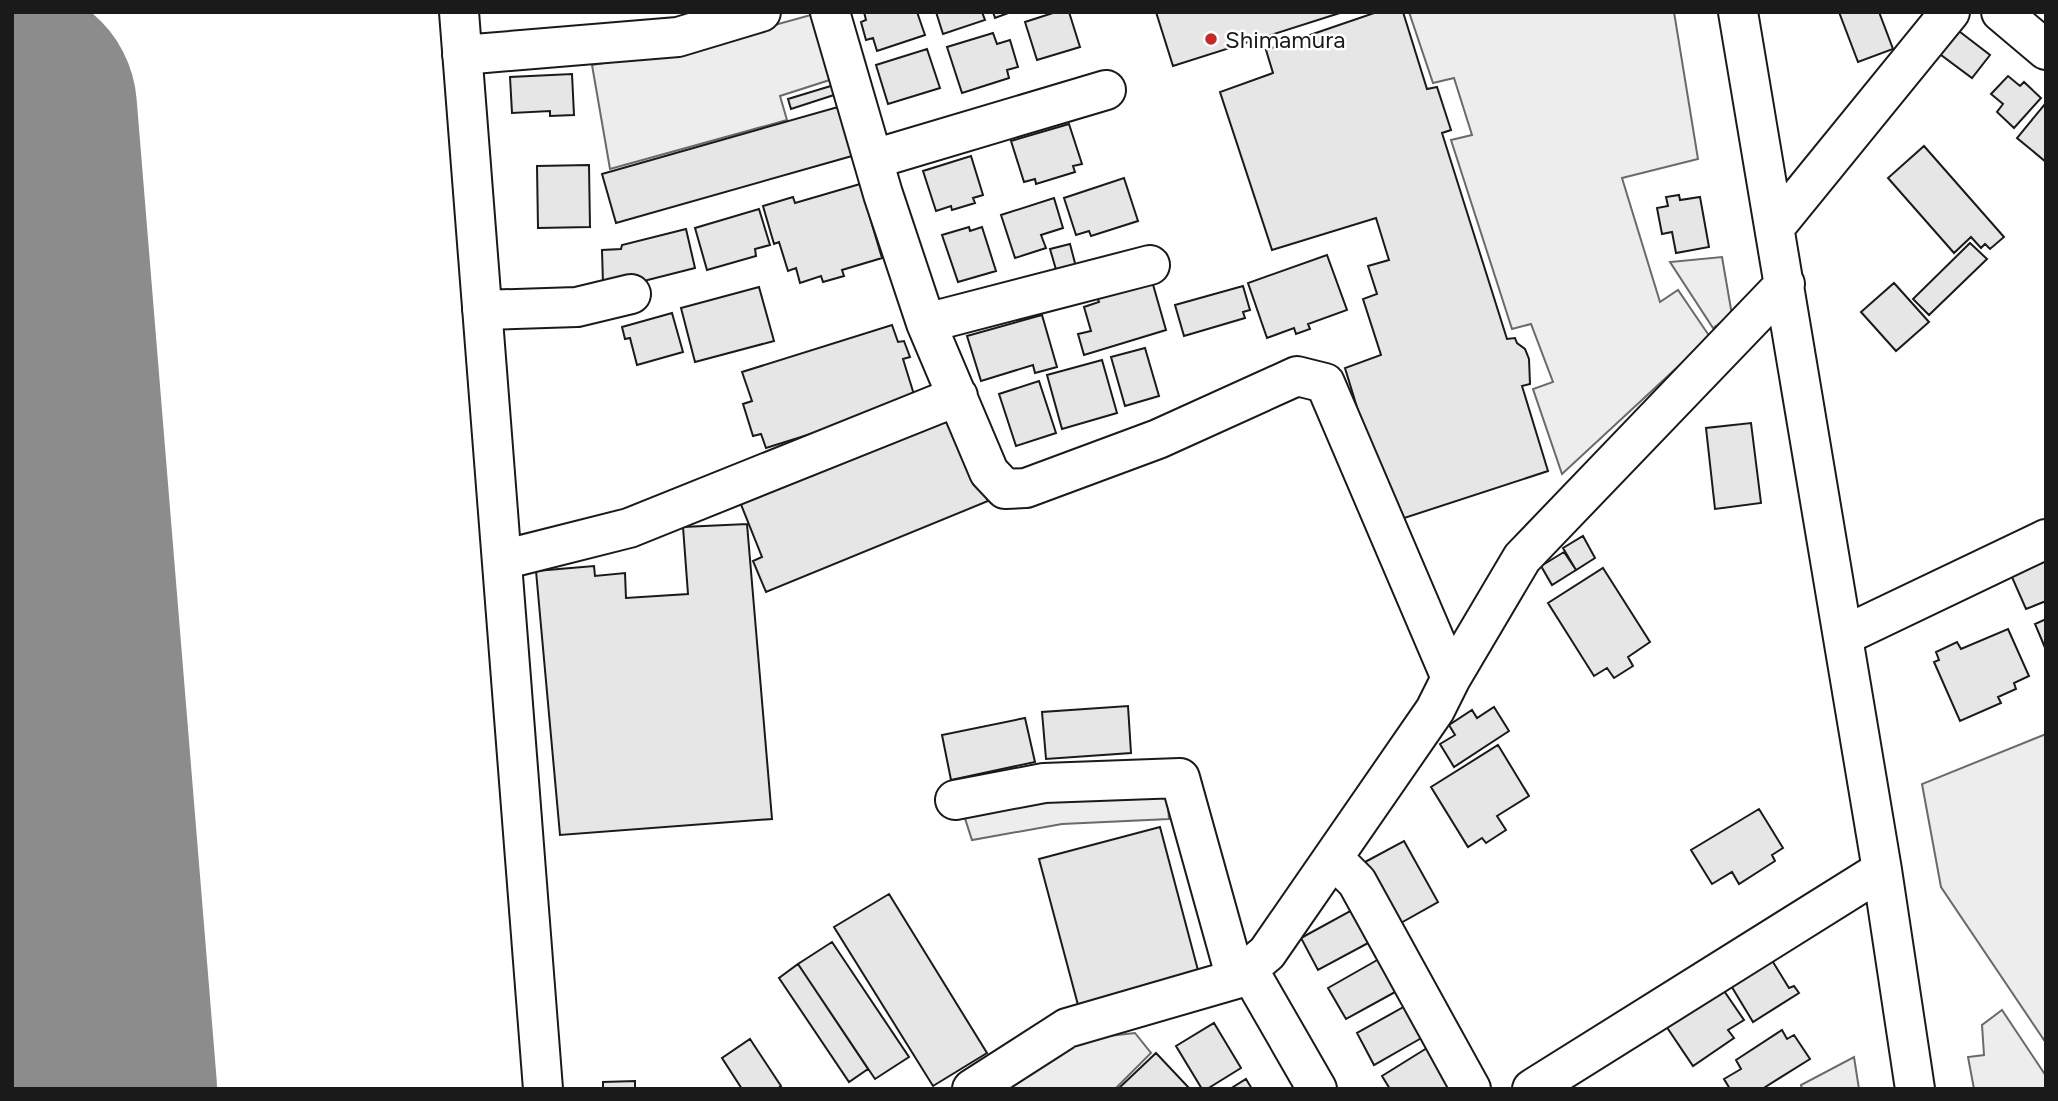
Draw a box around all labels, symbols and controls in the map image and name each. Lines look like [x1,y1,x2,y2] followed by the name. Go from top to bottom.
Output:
[1225,25,1346,54] place label: Shimamura
[1203,31,1219,47] marker: Shimamura

